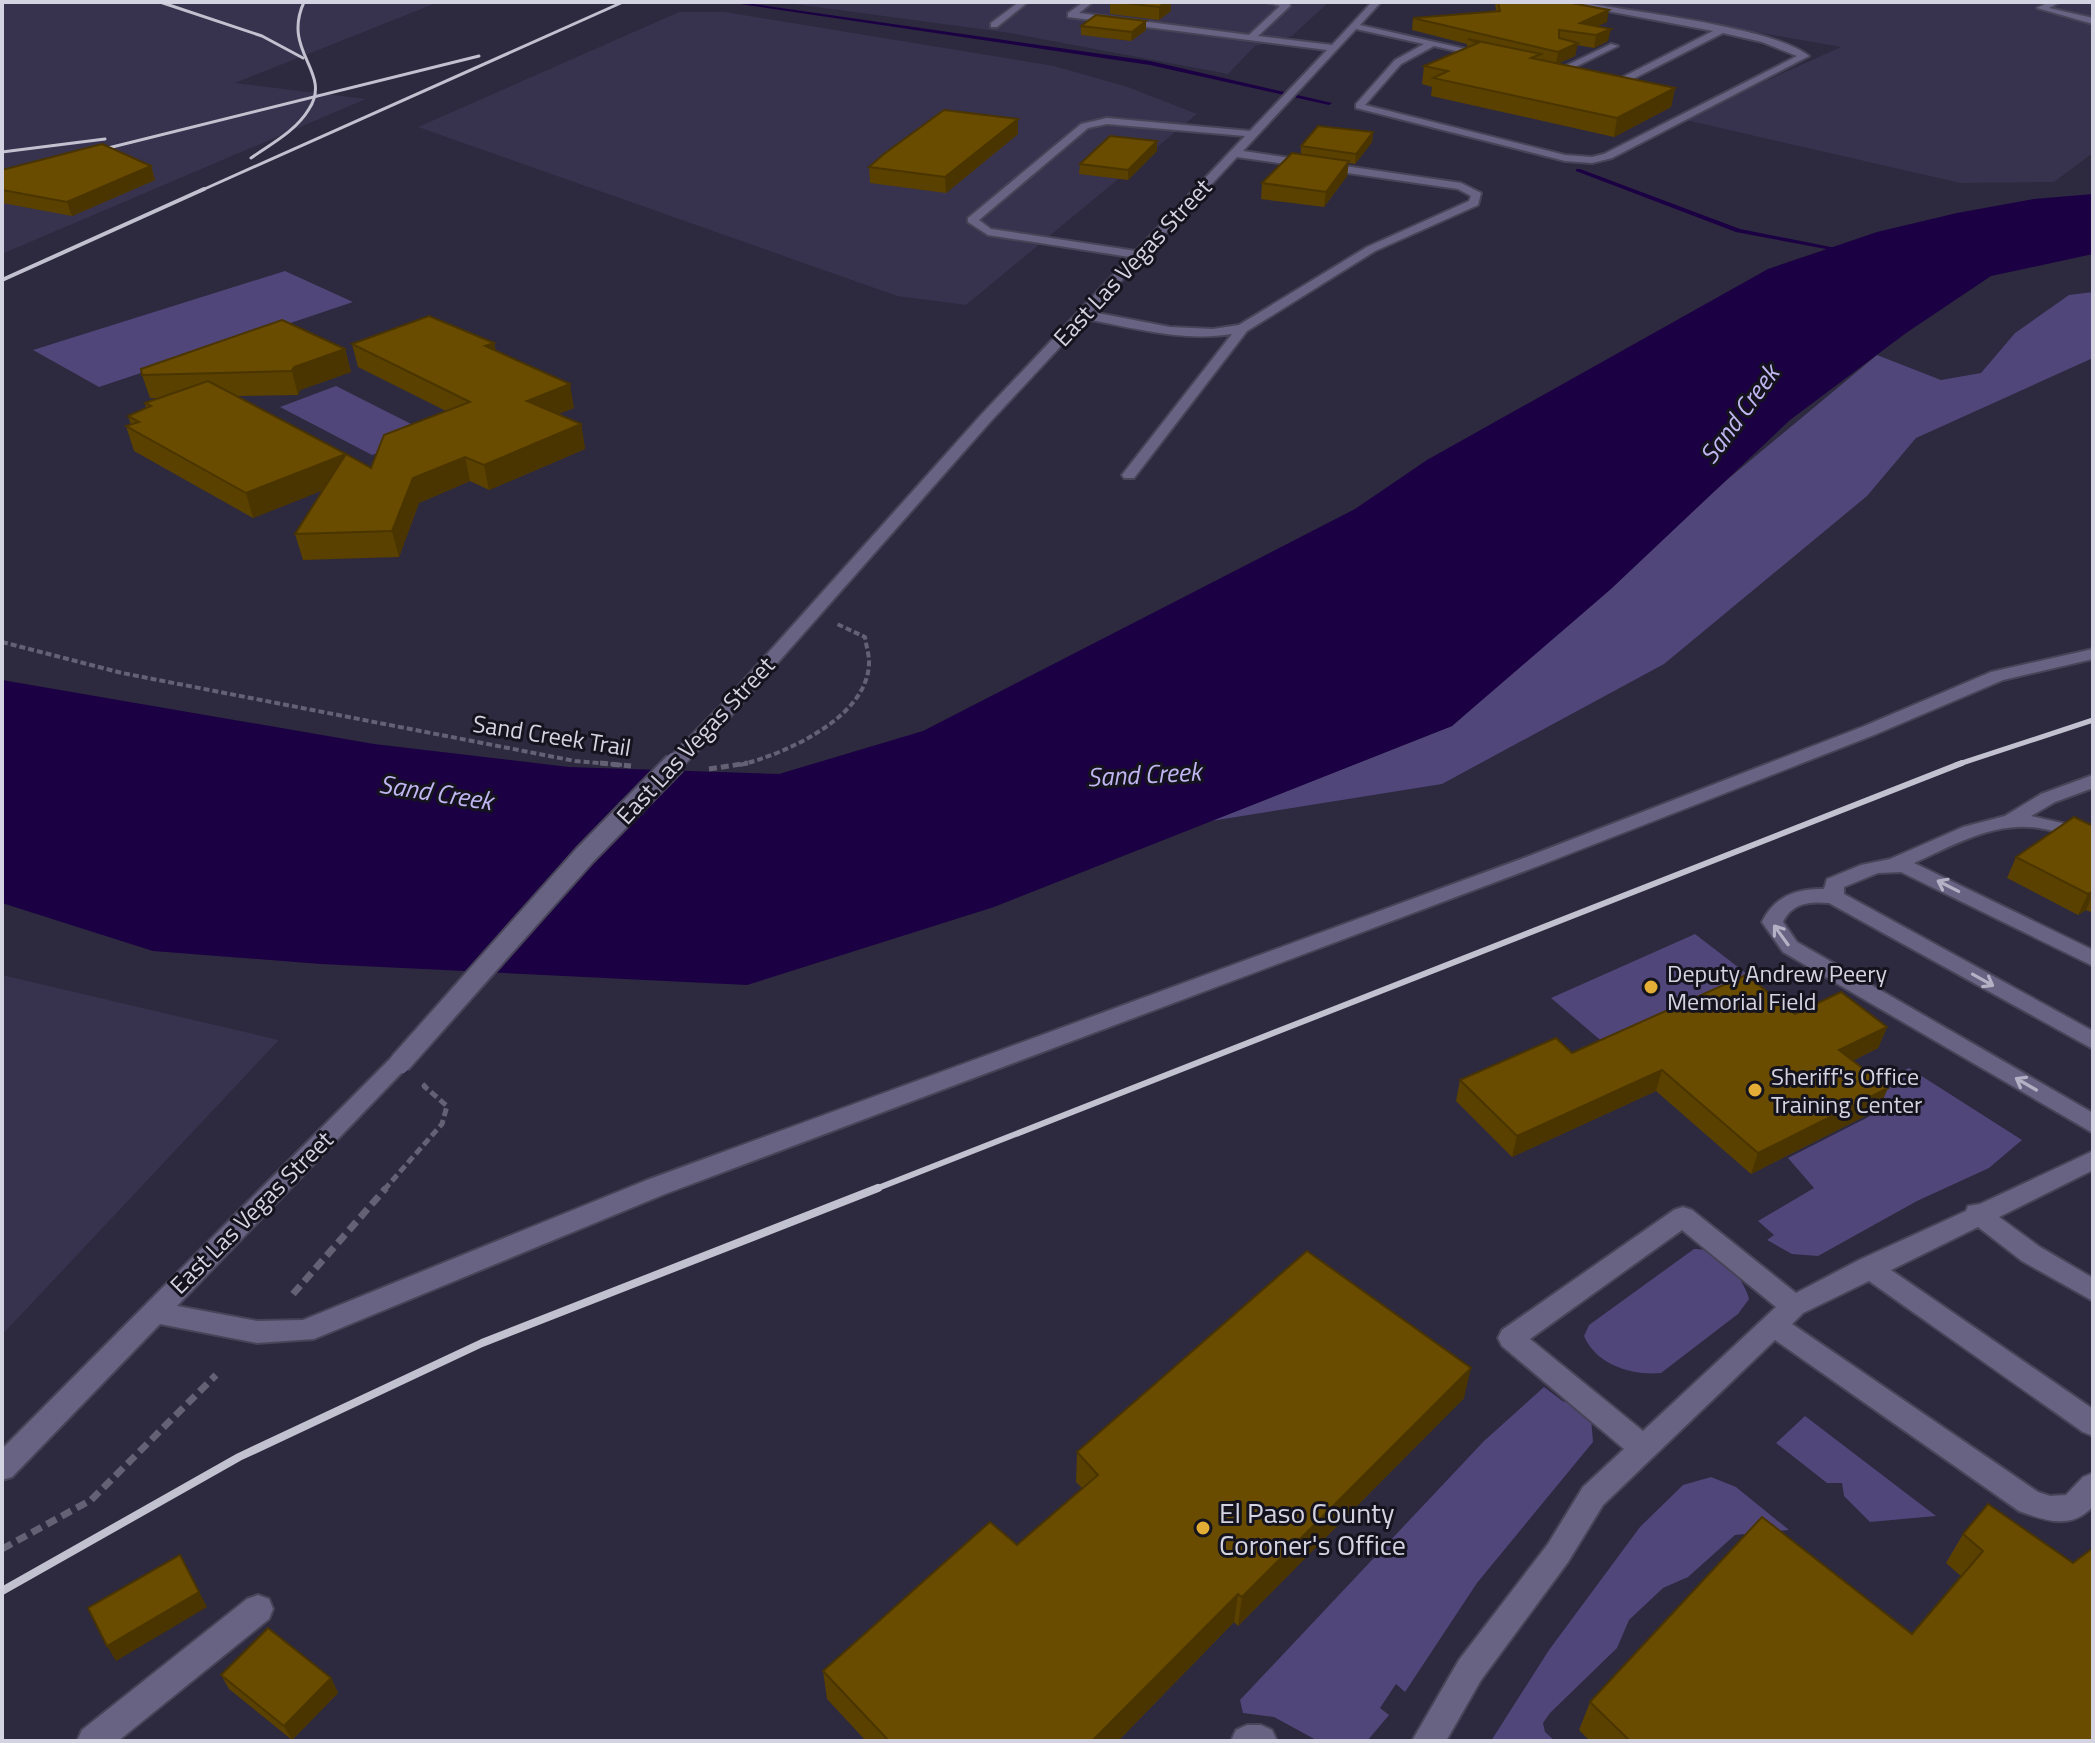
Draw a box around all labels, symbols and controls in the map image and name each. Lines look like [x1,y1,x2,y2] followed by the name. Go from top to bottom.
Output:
[1044,170,1220,354] street label: East Las Vegas Street
[1690,354,1790,472] water label: Sand Creek
[607,648,783,832] street label: East Las Vegas Street
[470,705,634,765] street label: Sand Creek Trail
[1086,751,1205,796] water label: Sand Creek
[377,764,499,821] water label: Sand Creek
[1937,878,1961,893] one-way arrow
[1773,925,1790,946] one-way arrow
[1667,955,1887,1019] place label: Deputy Andrew Peery Memorial Field
[1971,972,1994,988] one-way arrow
[1642,978,1660,996] marker: Deputy Andrew Peery Memorial Field
[1771,1058,1922,1122] place label: Sheriff's Office Training Center
[2015,1076,2038,1092] one-way arrow
[1746,1081,1764,1099] marker: Sheriff's Office Training Center
[161,1122,341,1302] street label: East Las Vegas Street
[1219,1491,1406,1566] place label: El Paso County Coroner's Office
[1194,1519,1212,1537] marker: El Paso County Coroner's Office

